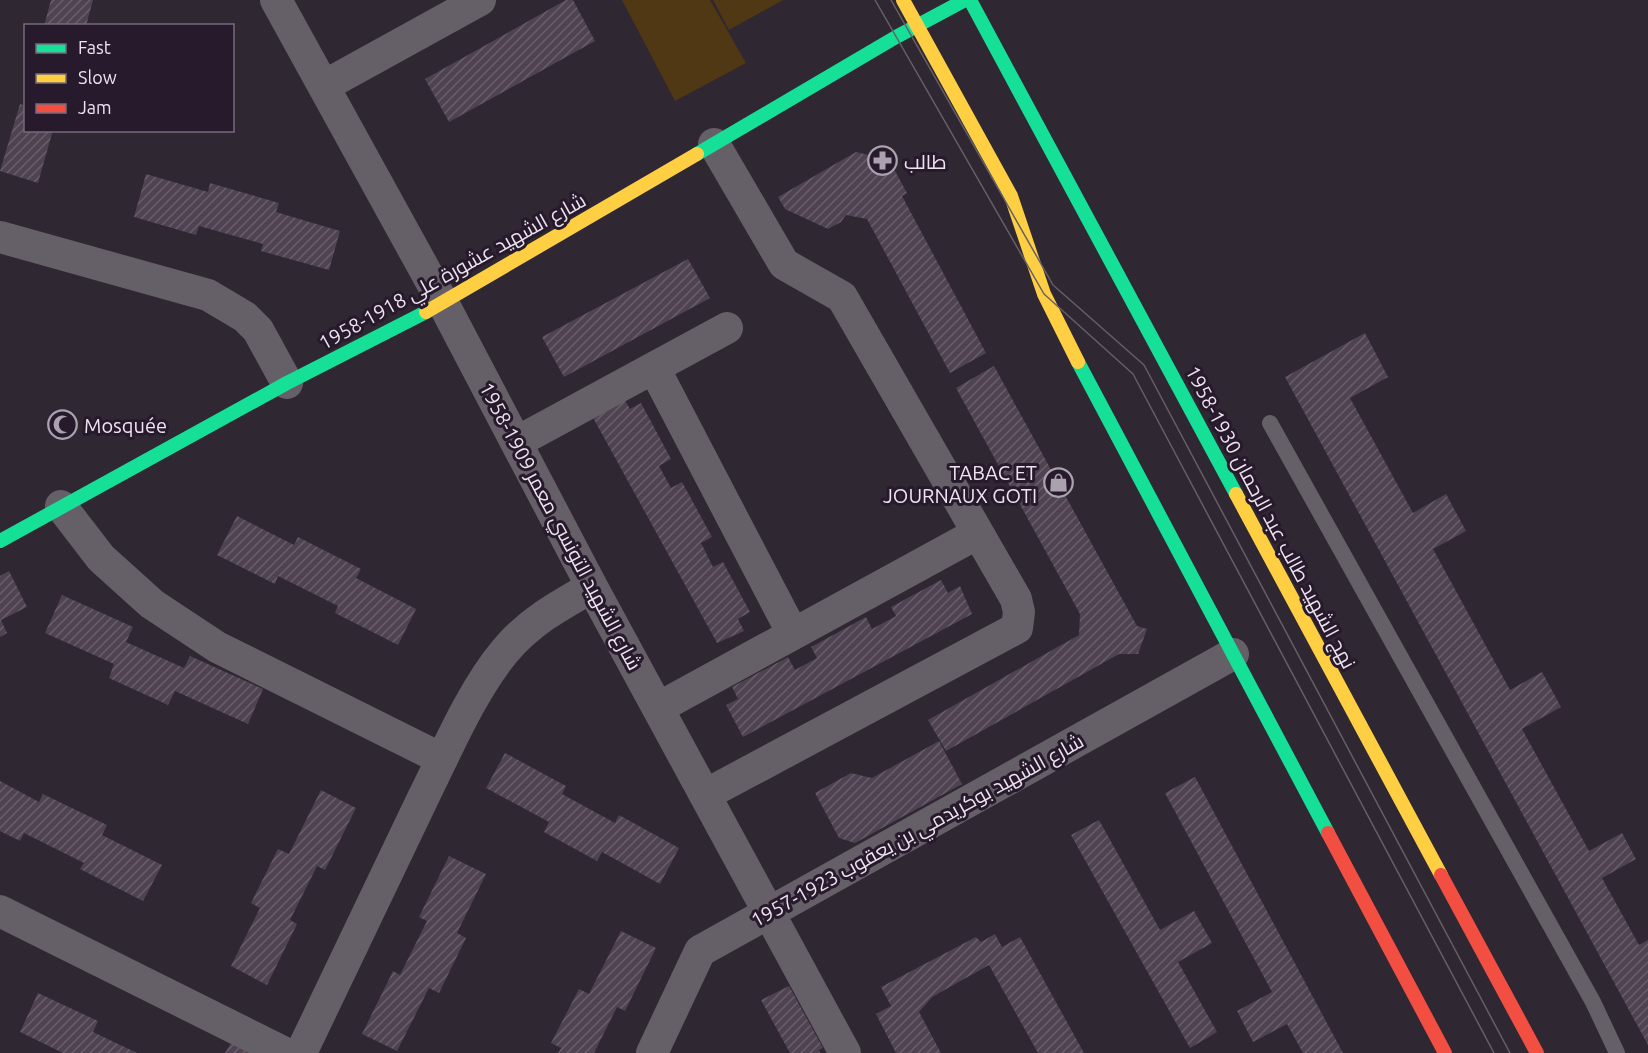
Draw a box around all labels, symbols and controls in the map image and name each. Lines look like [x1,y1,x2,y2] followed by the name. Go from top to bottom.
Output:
[24,24,234,132] legend
[78,37,111,57] text: Fast
[78,67,117,87] text: Slow
[78,97,112,117] text: Jam
[867,145,899,177] pharmacy icon: طالب
[904,150,947,173] place label: طالب
[315,188,592,358] street label: شارع الشهيد عشورة علي 1918-1958
[1178,362,1361,674] street label: نهج الشهيد طالب عبد الرحمان 1930-1958
[472,378,647,676] street label: شارع الشهيد التونسي معمر 1909-1958
[47,409,79,441] mosque icon: Mosquée
[84,414,167,437] place label: Mosquée
[883,461,1037,507] place label: TABAC ET JOURNAUX GOTI
[1042,467,1074,499] shop icon: TABAC ET JOURNAUX GOTI
[747,729,1090,936] street label: شارع الشهيد بوكريدمي بن يعقوب 1923-1957

